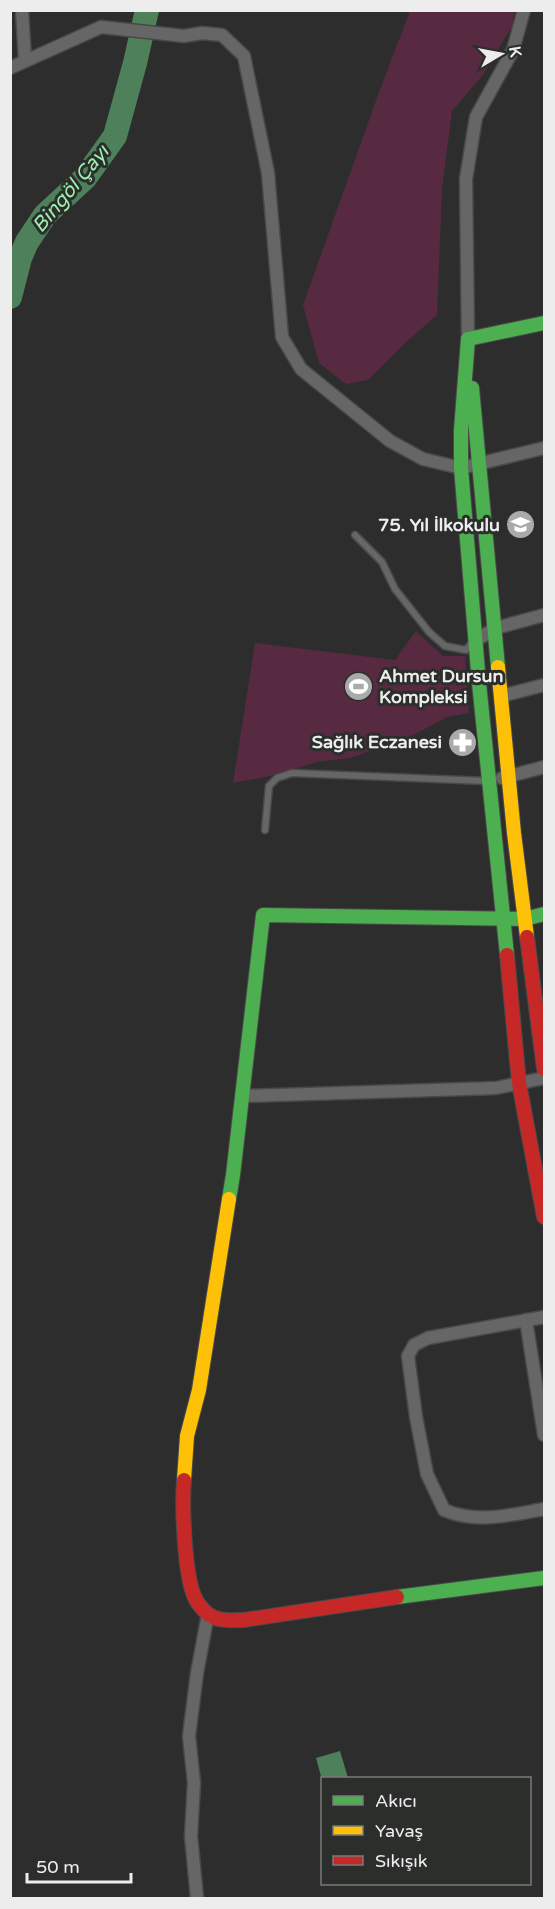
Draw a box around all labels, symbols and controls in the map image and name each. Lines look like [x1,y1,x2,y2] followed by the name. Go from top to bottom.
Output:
[471,24,531,84] north arrow
[504,45,526,59] text: K
[28,140,115,238] water label: Bingöl Çayı
[505,509,537,541] school or university icon: 75. Yıl İlkokulu
[378,514,500,536] place label: 75. Yıl İlkokulu
[379,665,503,708] place label: Ahmet Dursun Kompleksi
[342,670,374,702] sports icon: Ahmet Dursun Kompleksi
[447,726,479,758] pharmacy icon: Sağlık Eczanesi
[312,731,442,753] place label: Sağlık Eczanesi
[321,1777,531,1885] legend
[375,1790,417,1812] text: Akıcı
[375,1820,423,1842] text: Yavaş
[27,1846,130,1884] scale bar
[375,1850,428,1872] text: Sıkışık
[36,1856,80,1878] text: 50 m

